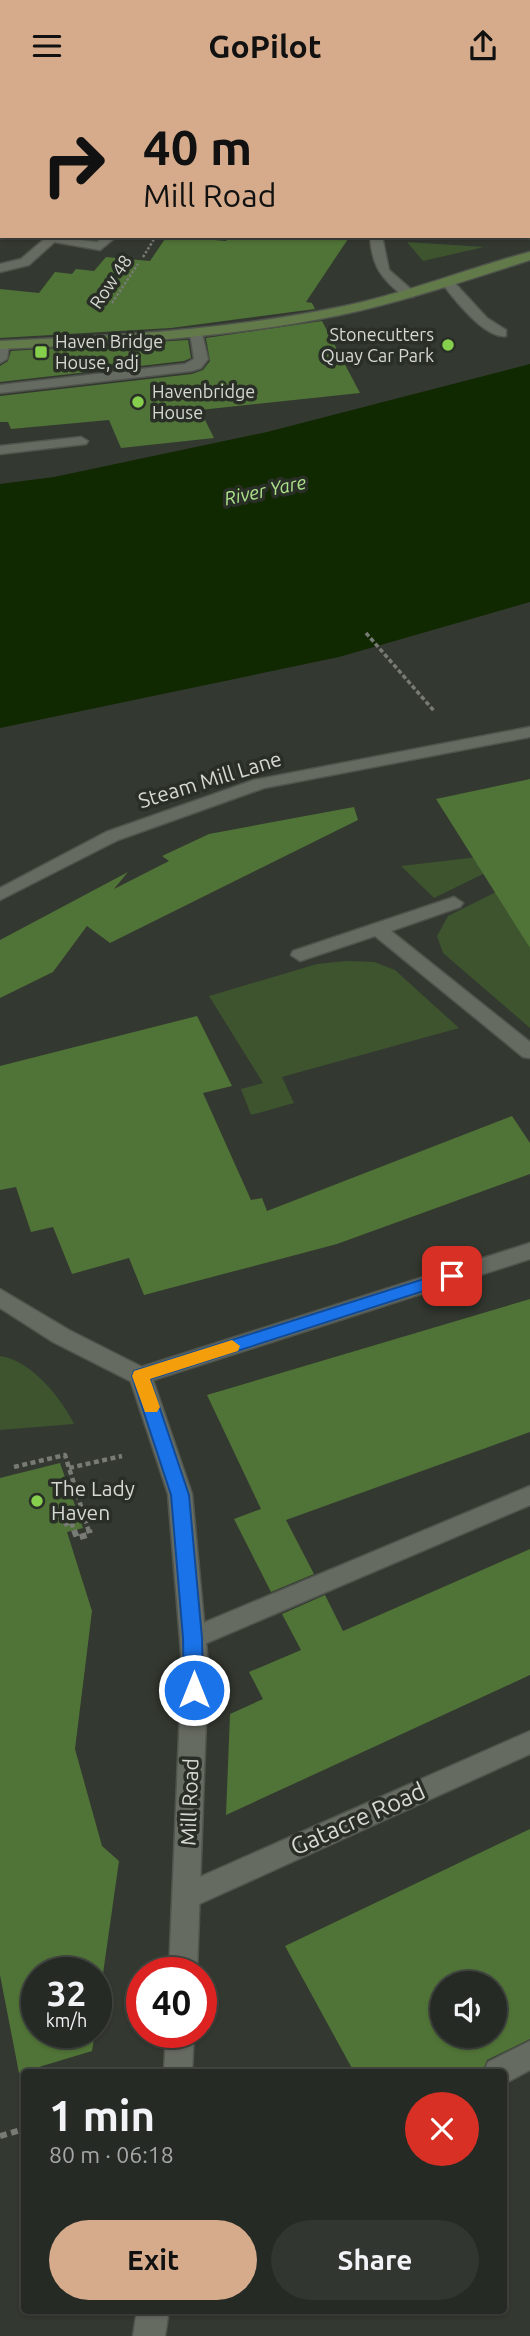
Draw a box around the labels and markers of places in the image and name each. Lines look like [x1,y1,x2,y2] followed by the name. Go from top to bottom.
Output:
[321,324,434,366] place label: Stonecutters Quay Car Park
[55,331,163,372] place label: Haven Bridge House, adj
[440,337,456,353] marker: Stonecutters Quay Car Park
[33,344,49,360] marker: Haven Bridge House, adj
[152,381,255,422] place label: Havenbridge House
[130,394,146,410] marker: Havenbridge House
[422,1246,482,1306] pin
[51,1476,135,1524] place label: The Lady Haven
[29,1493,45,1509] marker: The Lady Haven

